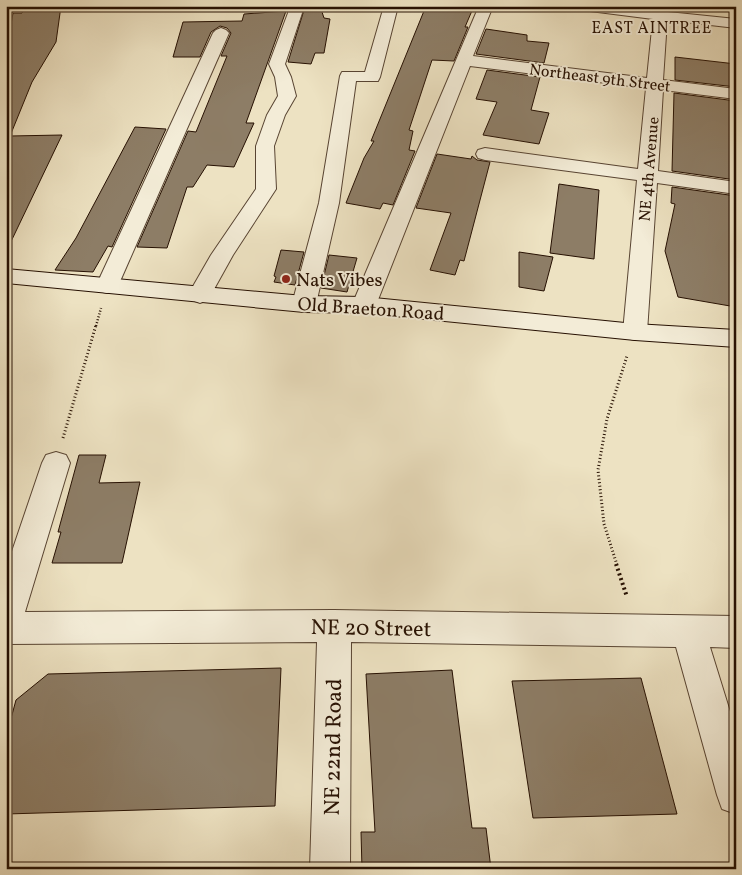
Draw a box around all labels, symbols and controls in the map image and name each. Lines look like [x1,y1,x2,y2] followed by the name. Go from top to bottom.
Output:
[592,18,712,40] district label: EAST AINTREE
[528,59,672,99] street label: Northeast 9th Street
[634,116,666,222] street label: NE 4th Avenue
[296,268,383,294] place label: Nats Vibes
[280,273,292,285] marker: Nats Vibes
[297,292,445,328] street label: Old Braeton Road
[310,613,432,646] street label: NE 20 Street
[318,678,351,816] street label: NE 22nd Road

